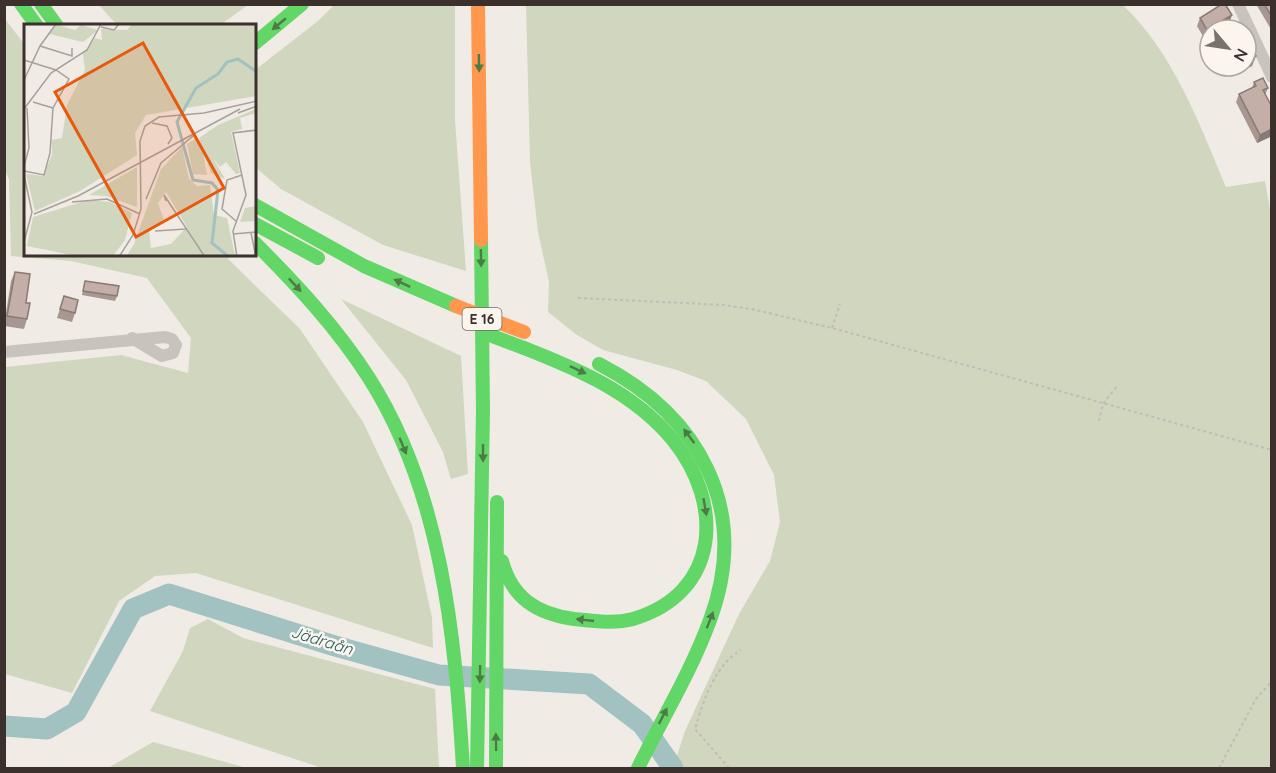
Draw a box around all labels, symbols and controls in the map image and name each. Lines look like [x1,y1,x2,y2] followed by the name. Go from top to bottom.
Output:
[271,17,286,30] one-way arrow
[1198,18,1258,78] north arrow
[24,24,256,256] inset map
[1230,45,1253,65] text: N
[474,53,484,72] one-way arrow
[476,248,486,267] one-way arrow
[288,277,302,291] one-way arrow
[393,279,410,288] one-way arrow
[462,308,502,330] road number: E 16
[570,365,587,374] one-way arrow
[683,429,695,445] one-way arrow
[399,437,409,455] one-way arrow
[478,443,488,462] one-way arrow
[701,498,710,517] one-way arrow
[705,611,715,629] one-way arrow
[576,615,595,625] one-way arrow
[289,621,356,659] water label: Jädraån
[475,664,485,683] one-way arrow
[659,708,668,725] one-way arrow
[491,732,501,751] one-way arrow

